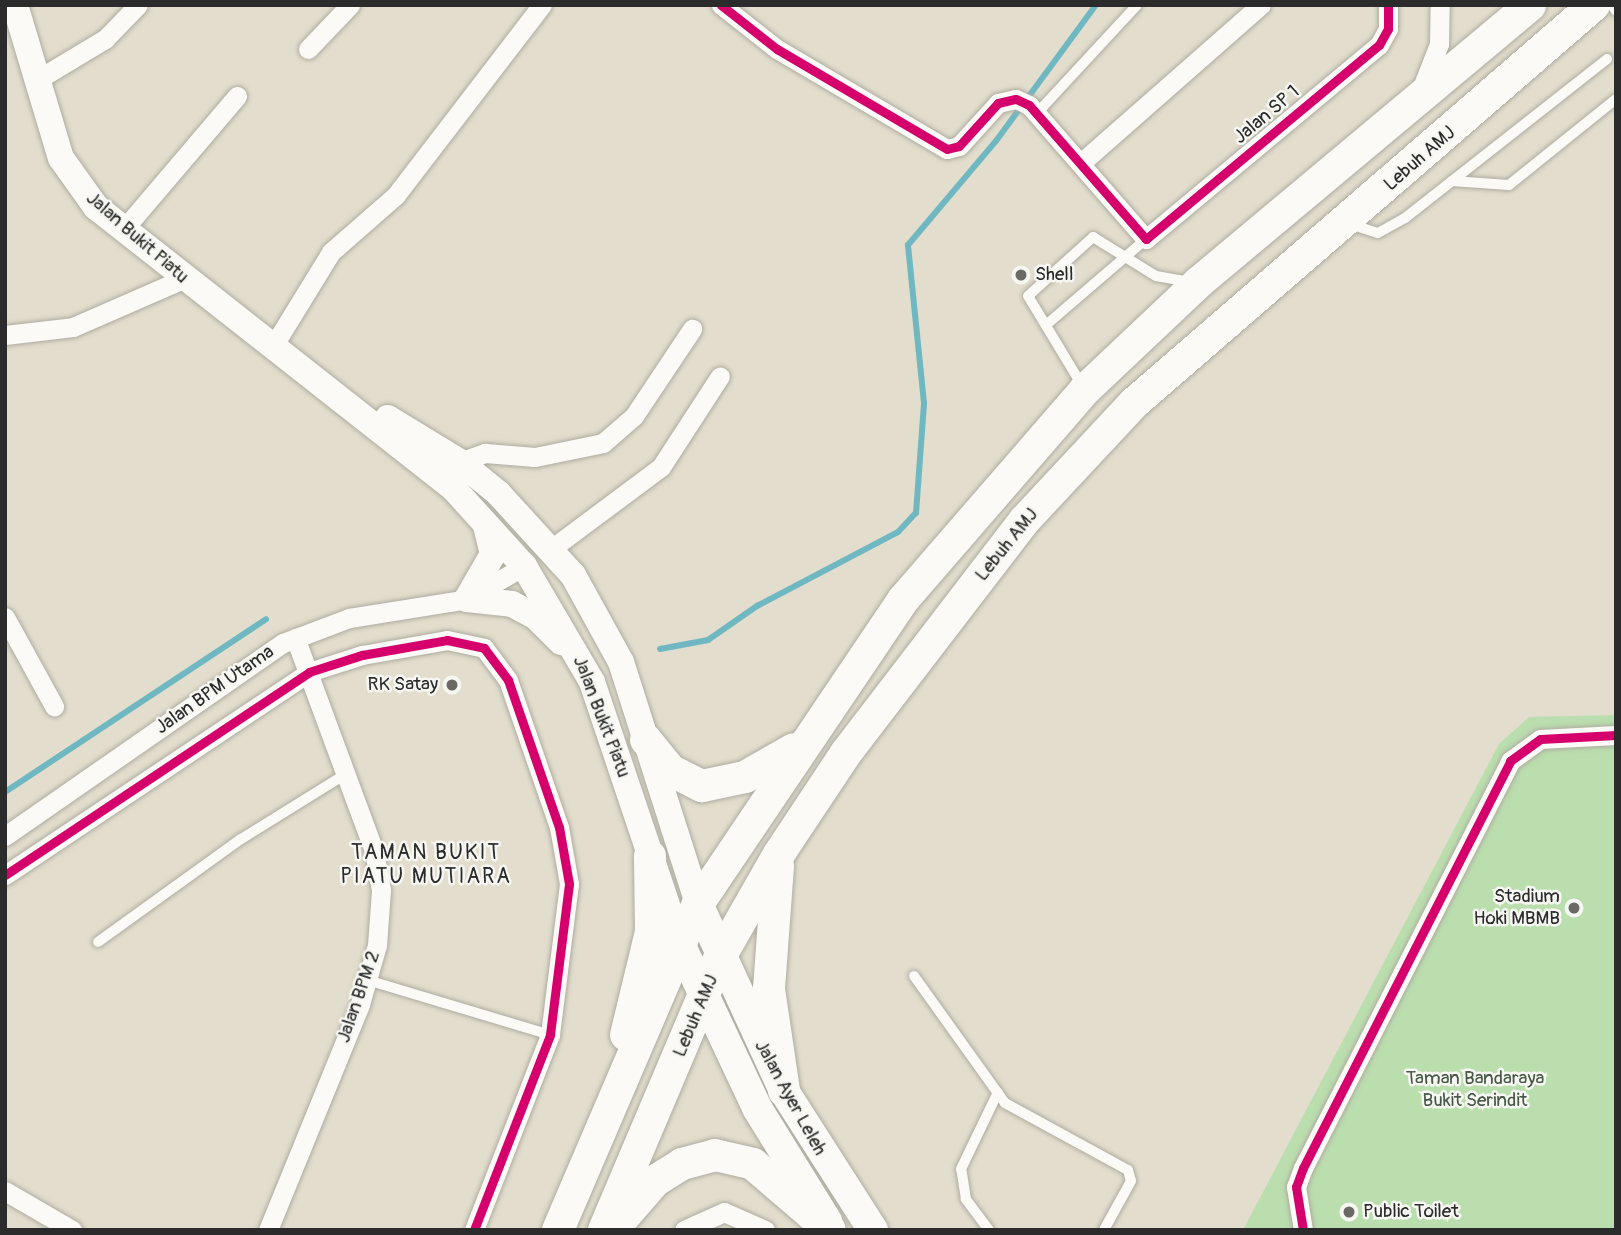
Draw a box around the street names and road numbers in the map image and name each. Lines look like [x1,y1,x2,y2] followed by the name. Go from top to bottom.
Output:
[1230,81,1304,149] street label: Jalan SP 1
[1380,122,1460,196] street label: Lebuh AMJ
[81,187,193,289] street label: Jalan Bukit Piatu
[971,504,1043,586] street label: Lebuh AMJ
[151,641,279,739] street label: Jalan BPM Utama
[567,653,635,781] street label: Jalan Bukit Piatu
[333,948,385,1046] street label: Jalan BPM 2
[668,971,724,1061] street label: Lebuh AMJ
[749,1036,831,1160] street label: Jalan Ayer Leleh

